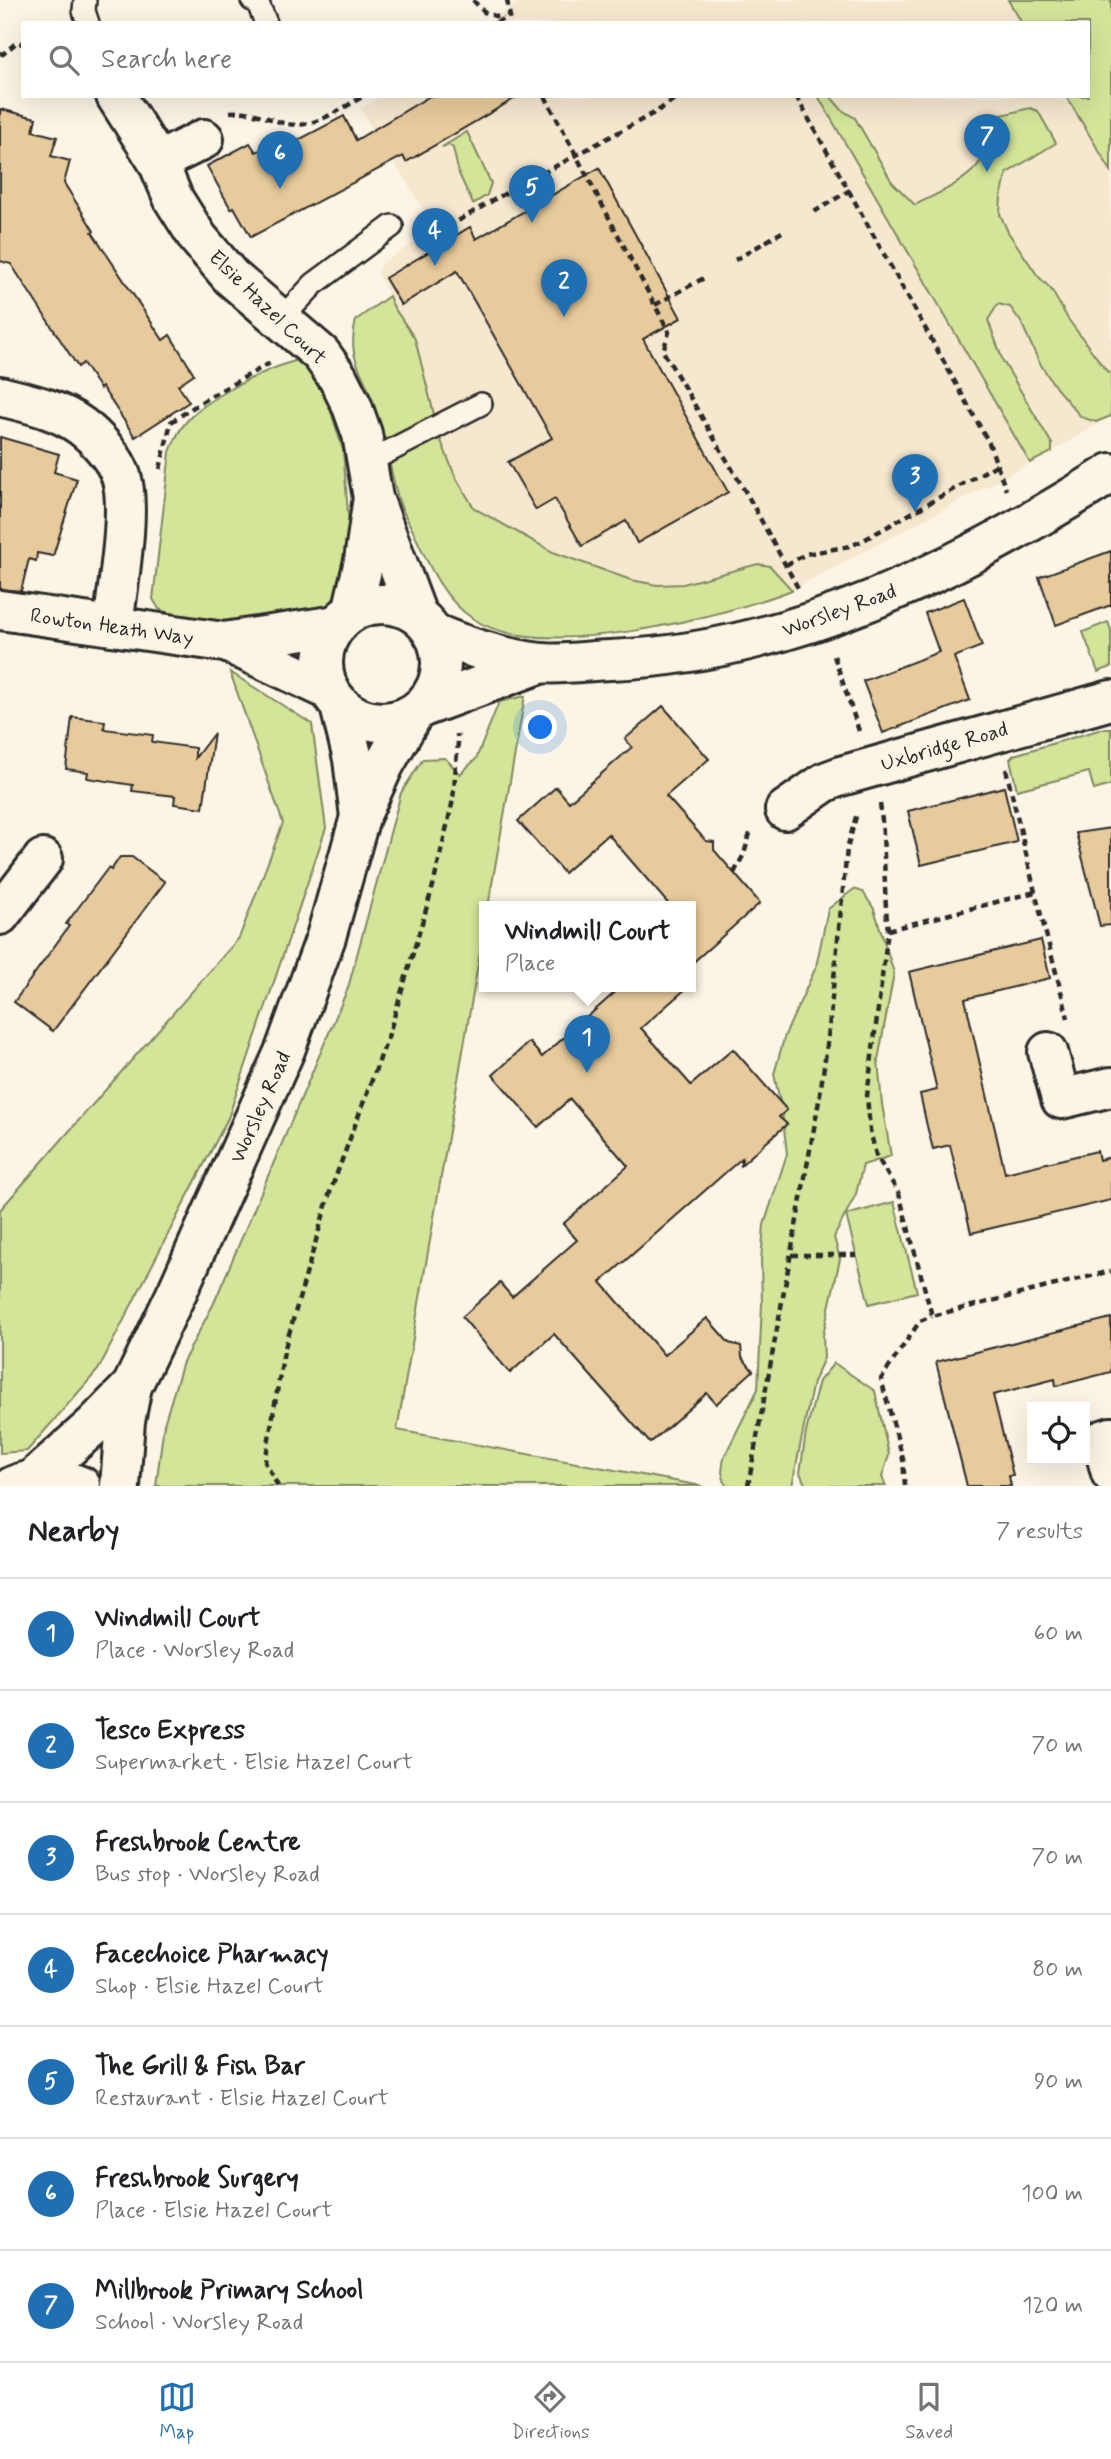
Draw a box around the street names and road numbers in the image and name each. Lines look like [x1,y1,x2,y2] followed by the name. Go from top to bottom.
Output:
[202,244,333,371] street label: Elsie Hazel Court
[778,577,900,645] street label: Worsley Road
[28,602,195,652] street label: Rowton Heath Way
[877,715,1012,780] street label: Uxbridge Road
[224,1047,298,1168] street label: Worsley Road

